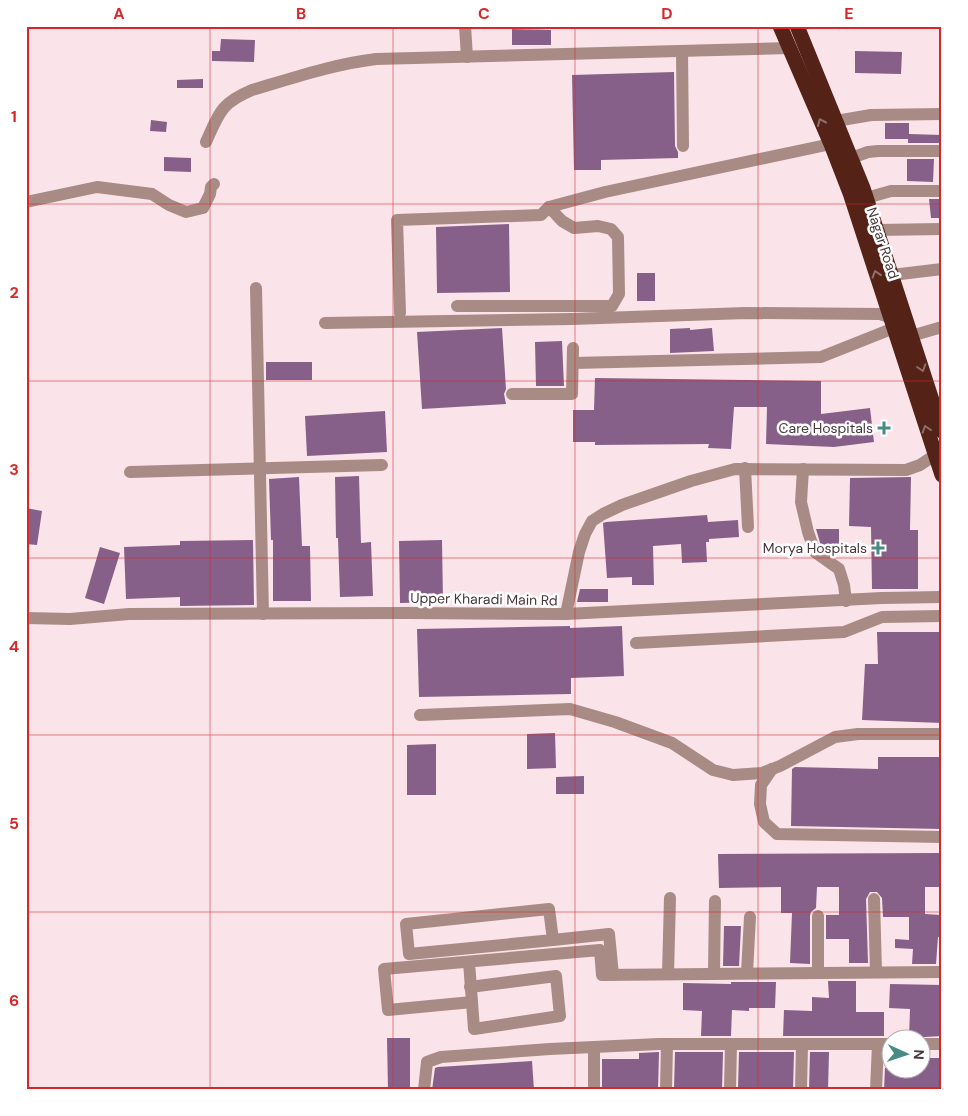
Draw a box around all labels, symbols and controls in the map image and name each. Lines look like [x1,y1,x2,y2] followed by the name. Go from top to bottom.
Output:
[113,3,125,24] text: A
[296,3,306,24] text: B
[478,3,490,24] text: C
[661,3,673,24] text: D
[844,3,854,24] text: E
[11,106,17,127] text: 1
[816,118,827,127] one-way arrow
[863,205,903,281] street label: Nagar Road
[872,270,882,279] one-way arrow
[9,282,19,303] text: 2
[916,363,926,371] one-way arrow
[779,419,873,437] place label: Care Hospitals
[877,421,891,435] marker: Care Hospitals
[922,425,932,433] one-way arrow
[9,459,19,480] text: 3
[763,539,867,557] place label: Morya Hospitals
[871,541,885,555] marker: Morya Hospitals
[410,589,558,609] street label: Upper Kharadi Main Rd
[9,636,19,657] text: 4
[9,813,19,834] text: 5
[9,990,19,1011] text: 6
[880,1028,930,1078] north arrow
[910,1049,928,1060] text: N

